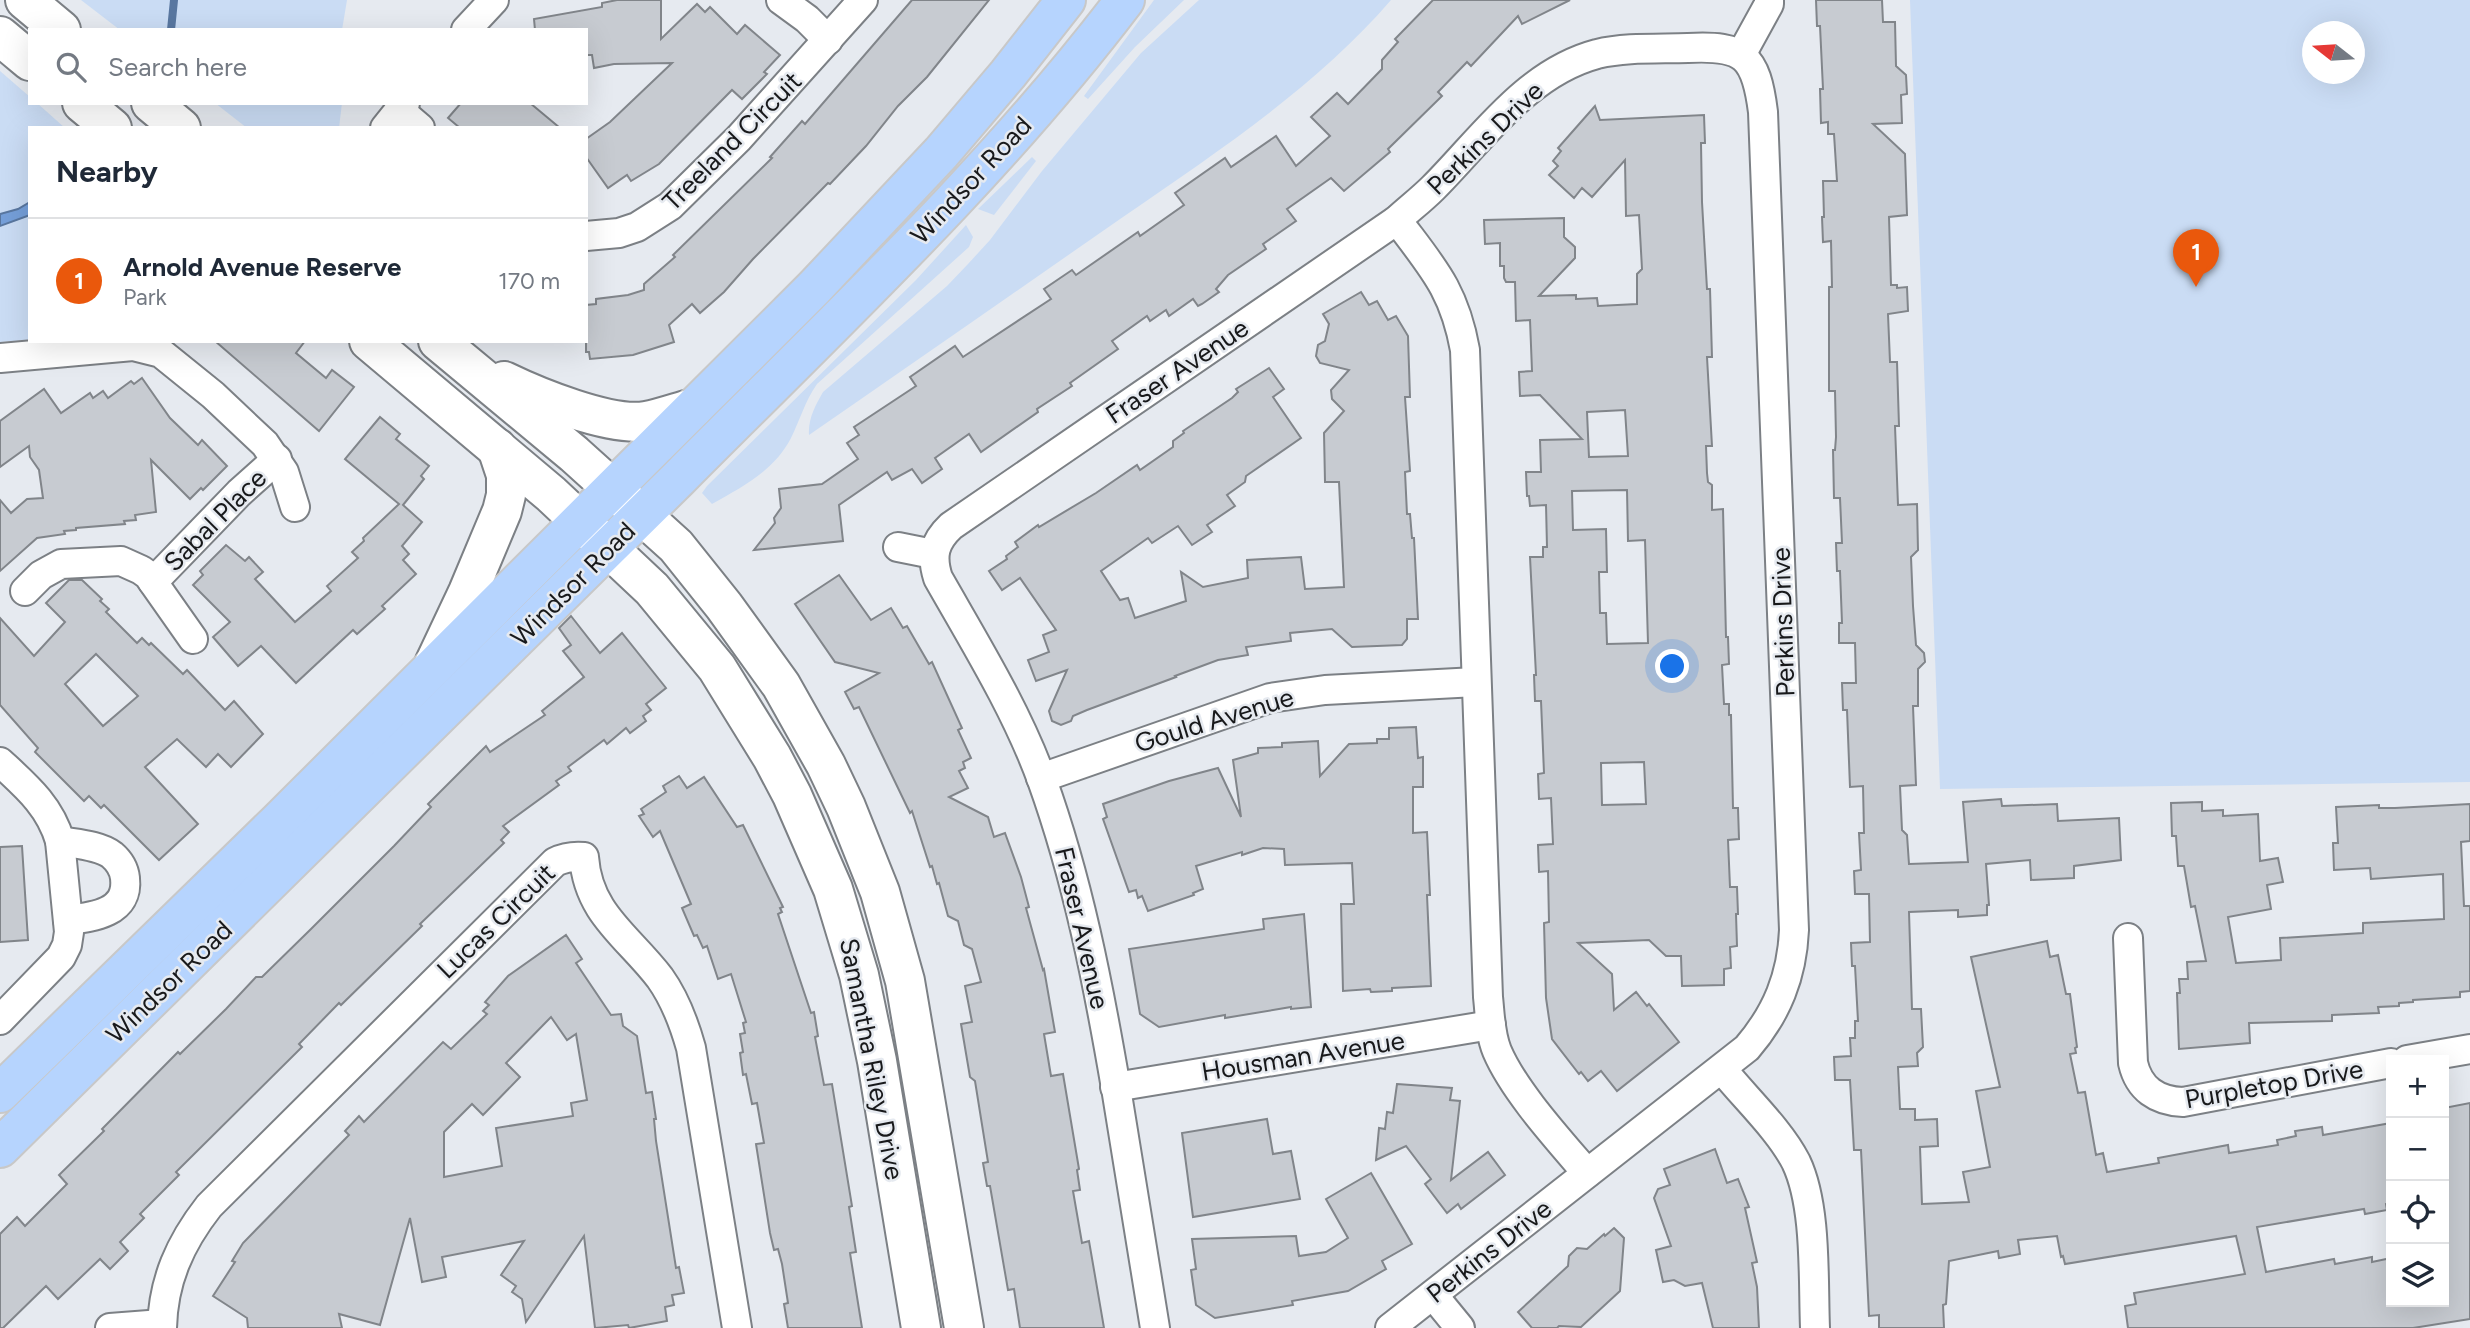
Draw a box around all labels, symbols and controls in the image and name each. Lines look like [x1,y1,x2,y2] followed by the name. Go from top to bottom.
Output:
[2302,21,2365,84] north arrow
[28,28,588,105] search box
[52,48,90,86] icon: search
[108,51,247,83] text: Search here
[656,65,808,217] street label: Treeland Circuit
[1420,75,1550,201] street label: Perkins Drive
[904,109,1038,251] street label: Windsor Road
[56,153,158,190] text: Nearby
[2173,229,2219,287] pin: 1
[123,251,401,283] text: Arnold Avenue Reserve
[74,267,84,295] text: 1
[498,267,560,295] text: 170 m
[123,283,167,311] text: Park
[1100,312,1254,430] street label: Fraser Avenue
[157,462,273,578] street label: Sabal Place
[504,515,642,653] street label: Windsor Road
[1764,547,1802,697] street label: Perkins Drive
[1655,649,1689,683] your location
[1131,681,1297,759] street label: Gould Avenue
[1048,844,1116,1012] street label: Fraser Avenue
[430,857,562,985] street label: Lucas Circuit
[99,914,239,1050] street label: Windsor Road
[833,936,911,1182] street label: Samantha Riley Drive
[1199,1024,1407,1088] street label: Housman Avenue
[2182,1053,2366,1115] street label: Purpletop Drive
[2386,1055,2449,1307] map controls
[2386,1055,2449,1118] button: +
[2386,1118,2449,1181] button: −
[2386,1181,2449,1244] button: locate
[1420,1192,1558,1310] street label: Perkins Drive
[2386,1244,2449,1307] button: layers

